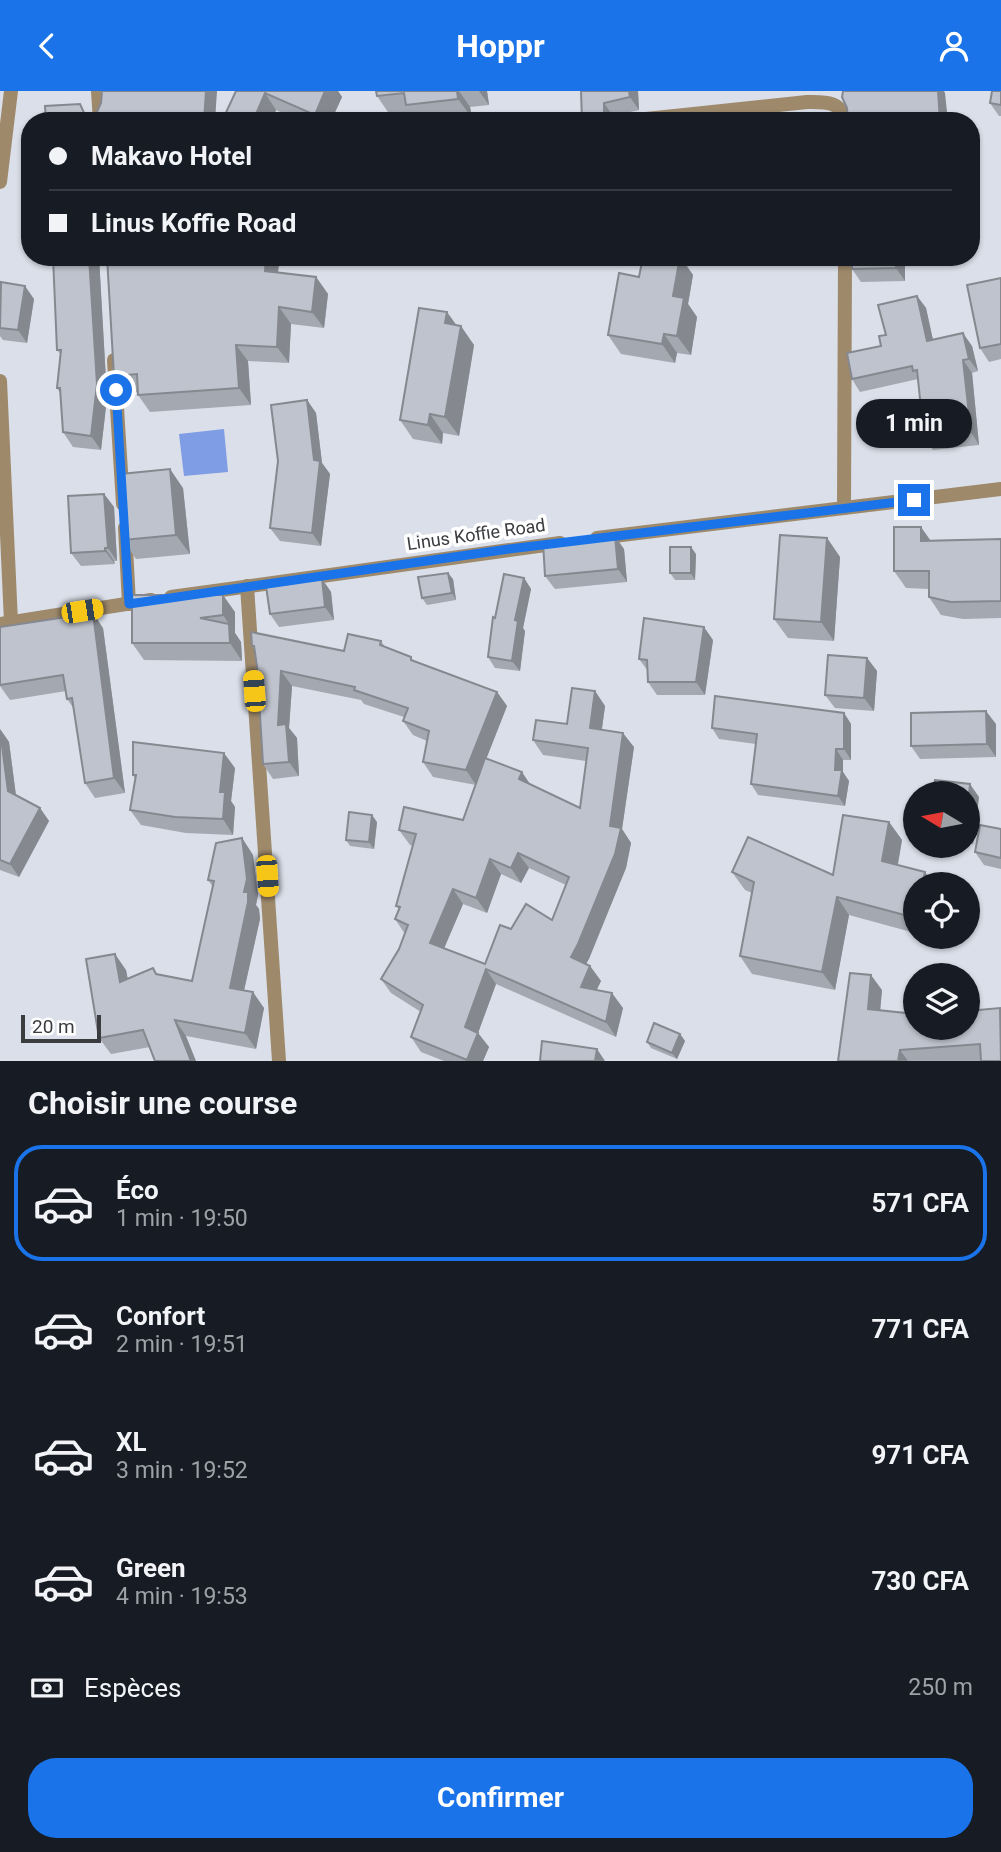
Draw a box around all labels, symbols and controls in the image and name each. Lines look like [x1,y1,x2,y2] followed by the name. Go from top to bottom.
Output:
[28,27,66,65] icon: back
[456,27,545,65] text: Hoppr
[935,27,973,65] icon: person
[91,141,252,171] text: Makavo Hotel
[91,208,296,238] text: Linus Koffie Road
[100,374,132,406] route start
[856,399,972,447] callout: 1 min
[885,410,943,437] text: 1 min
[898,484,930,516] route end
[405,514,547,554] street label: Linus Koffie Road
[60,597,105,625] car
[243,669,266,713] car
[903,781,980,857] north arrow
[903,781,980,1040] map controls
[256,854,279,898] car
[903,872,980,949] button: locate
[903,963,980,1040] button: layers
[21,1012,102,1044] scale bar
[32,1015,75,1038] text: 20 m
[28,1084,297,1122] text: Choisir une course
[32,1172,95,1235] icon: car
[116,1175,159,1205] text: Éco
[871,1188,969,1218] text: 571 CFA
[116,1205,248,1232] text: 1 min · 19:50
[32,1298,95,1361] icon: car
[116,1301,205,1331] text: Confort
[871,1314,969,1344] text: 771 CFA
[116,1331,248,1358] text: 2 min · 19:51
[32,1424,95,1487] icon: car
[116,1427,147,1457] text: XL
[871,1440,969,1470] text: 971 CFA
[116,1457,248,1484] text: 3 min · 19:52
[32,1550,95,1613] icon: car
[116,1553,186,1583] text: Green
[871,1566,969,1596] text: 730 CFA
[116,1583,248,1610] text: 4 min · 19:53
[28,1669,66,1707] icon: cash
[84,1673,181,1703] text: Espèces
[908,1674,973,1701] text: 250 m
[28,1758,973,1838] button: Confirmer

